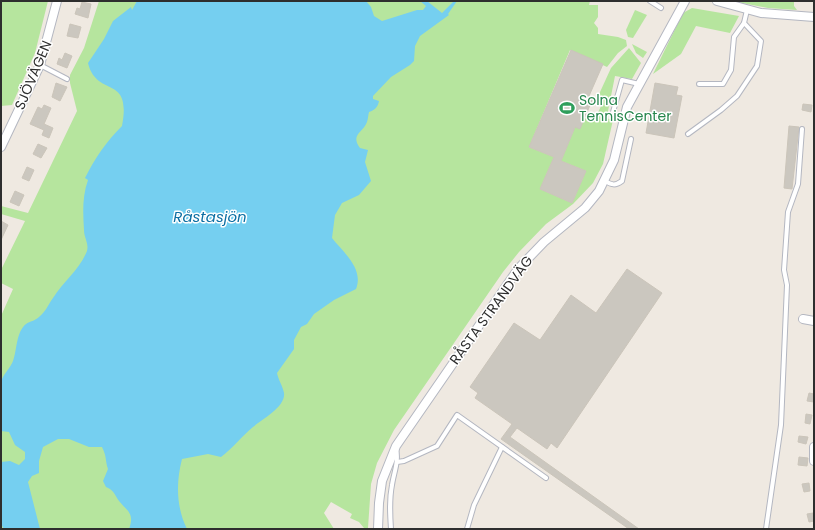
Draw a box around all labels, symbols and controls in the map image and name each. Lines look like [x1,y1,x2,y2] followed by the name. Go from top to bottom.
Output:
[9,37,57,113] street label: SJÖVÄGEN
[579,90,671,126] place label: Solna TennisCenter
[558,99,576,117] sports icon: Solna TennisCenter
[173,206,247,227] water label: Råstasjön
[445,251,537,369] street label: RÅSTA STRANDVÄG

